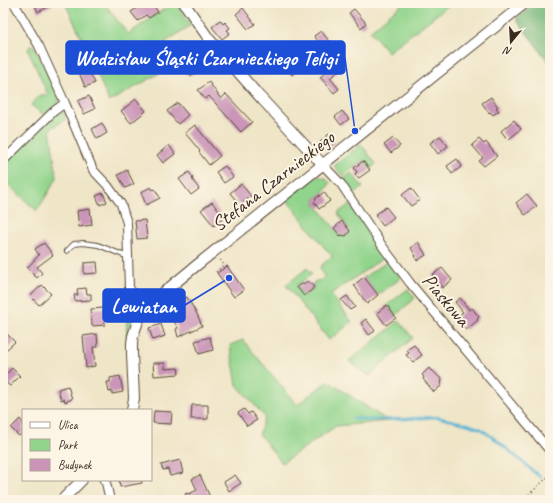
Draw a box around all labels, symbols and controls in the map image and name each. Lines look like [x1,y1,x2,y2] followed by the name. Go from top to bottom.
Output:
[491,22,531,62] north arrow
[66,41,345,74] callout: Wodzisław Śląski Czarnieckiego Teligi
[500,43,513,59] text: N
[75,45,340,71] text: Wodzisław Śląski Czarnieckiego Teligi
[206,125,340,237] street label: Stefana Czarnieckiego
[417,268,476,333] street label: Piaskowa
[103,289,185,322] callout: Lewiatan
[111,293,178,319] text: Lewiatan
[22,409,152,481] legend
[58,417,79,433] text: Ulica
[58,437,79,453] text: Park
[58,457,93,473] text: Budynek

